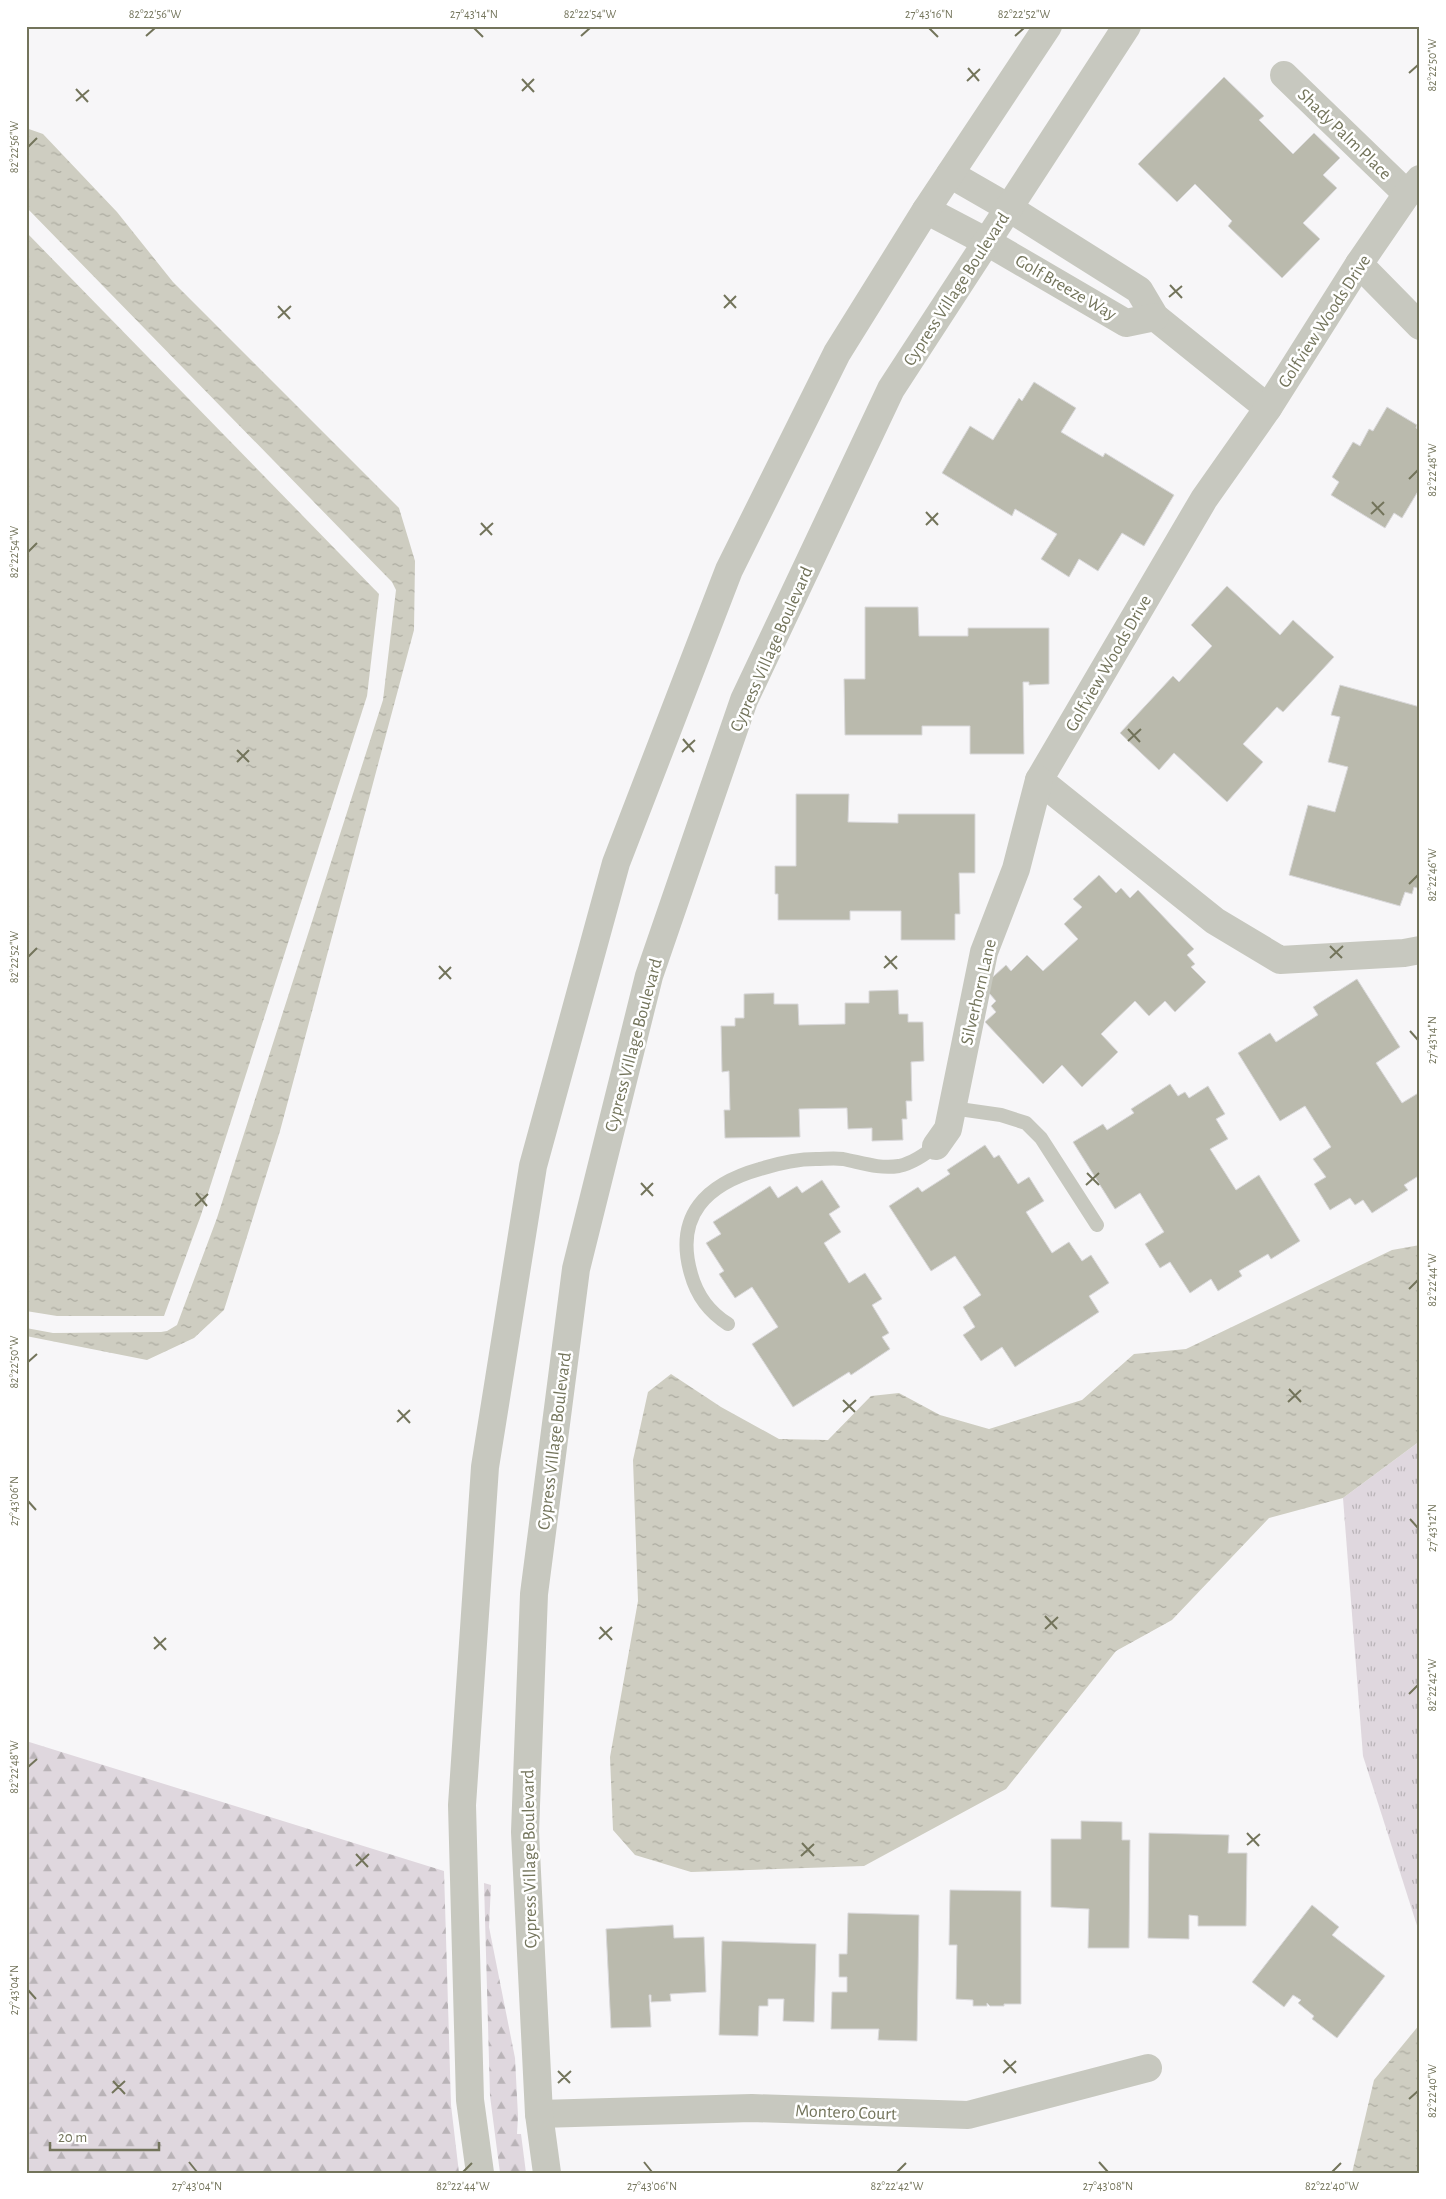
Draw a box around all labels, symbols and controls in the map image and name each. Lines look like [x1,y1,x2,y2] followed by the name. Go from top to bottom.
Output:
[129,8,182,20] text: 82°22'56"W
[450,8,498,20] text: 27°43'14"N
[564,8,617,20] text: 82°22'54"W
[905,8,953,20] text: 27°43'16"N
[998,8,1050,20] text: 82°22'52"W
[1426,38,1438,92] text: 82°22'50"W
[1294,86,1395,184] street label: Shady Palm Place
[8,120,20,173] text: 82°22'56"W
[901,210,1013,369] street label: Cypress Village Boulevard
[1012,252,1119,324] street label: Golf Breeze Way
[1275,252,1374,391] street label: Golfview Woods Drive
[1426,443,1438,497] text: 82°22'48"W
[8,525,20,578] text: 82°22'54"W
[727,564,817,735] street label: Cypress Village Boulevard
[1063,592,1155,735] street label: Golfview Woods Drive
[1426,848,1438,902] text: 82°22'46"W
[8,931,20,983] text: 82°22'52"W
[958,938,1000,1047] street label: Silverhorn Lane
[602,957,666,1134] street label: Cypress Village Boulevard
[1426,1016,1438,1064] text: 27°43'14"N
[1426,1253,1438,1307] text: 82°22'44"W
[8,1335,20,1389] text: 82°22'50"W
[535,1351,575,1531] street label: Cypress Village Boulevard
[8,1476,20,1526] text: 27°43'06"N
[1426,1504,1438,1552] text: 27°43'12"N
[1426,1658,1438,1712] text: 82°22'42"W
[8,1740,20,1794] text: 82°22'48"W
[519,1769,541,1949] street label: Cypress Village Boulevard
[8,1965,20,2015] text: 27°43'04"N
[1426,2064,1438,2118] text: 82°22'40"W
[795,2102,897,2124] street label: Montero Court
[50,2119,159,2151] scale bar
[58,2130,87,2145] text: 20 m
[172,2180,222,2192] text: 27°43'04"N
[436,2180,490,2192] text: 82°22'44"W
[627,2180,677,2192] text: 27°43'06"N
[870,2180,924,2192] text: 82°22'42"W
[1083,2180,1133,2192] text: 27°43'08"N
[1305,2180,1359,2192] text: 82°22'40"W

